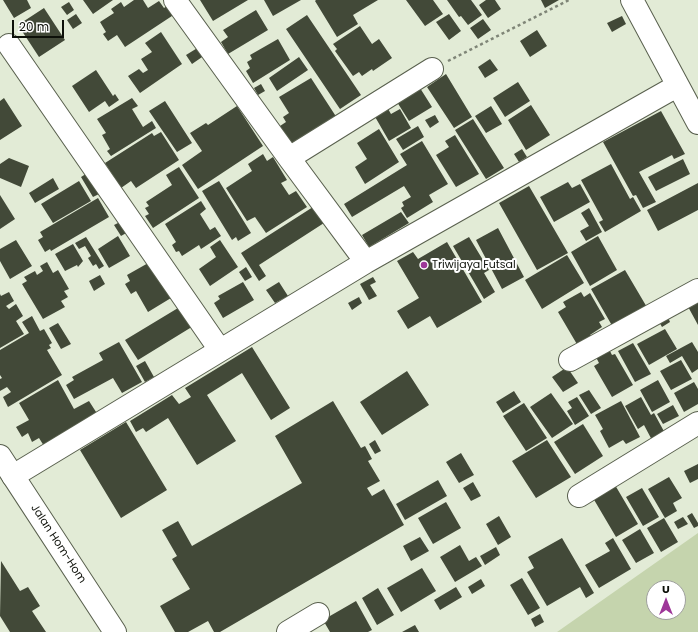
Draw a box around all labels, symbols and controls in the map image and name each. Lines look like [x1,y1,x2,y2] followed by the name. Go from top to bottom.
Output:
[14,12,66,38] scale bar
[19,18,49,35] text: 20 m
[432,258,516,272] place label: Triwijaya Futsal
[419,260,429,270] marker: Triwijaya Futsal
[28,502,88,586] street label: Jalan Hom-Hom
[646,580,686,620] north arrow
[662,581,670,597] text: U

